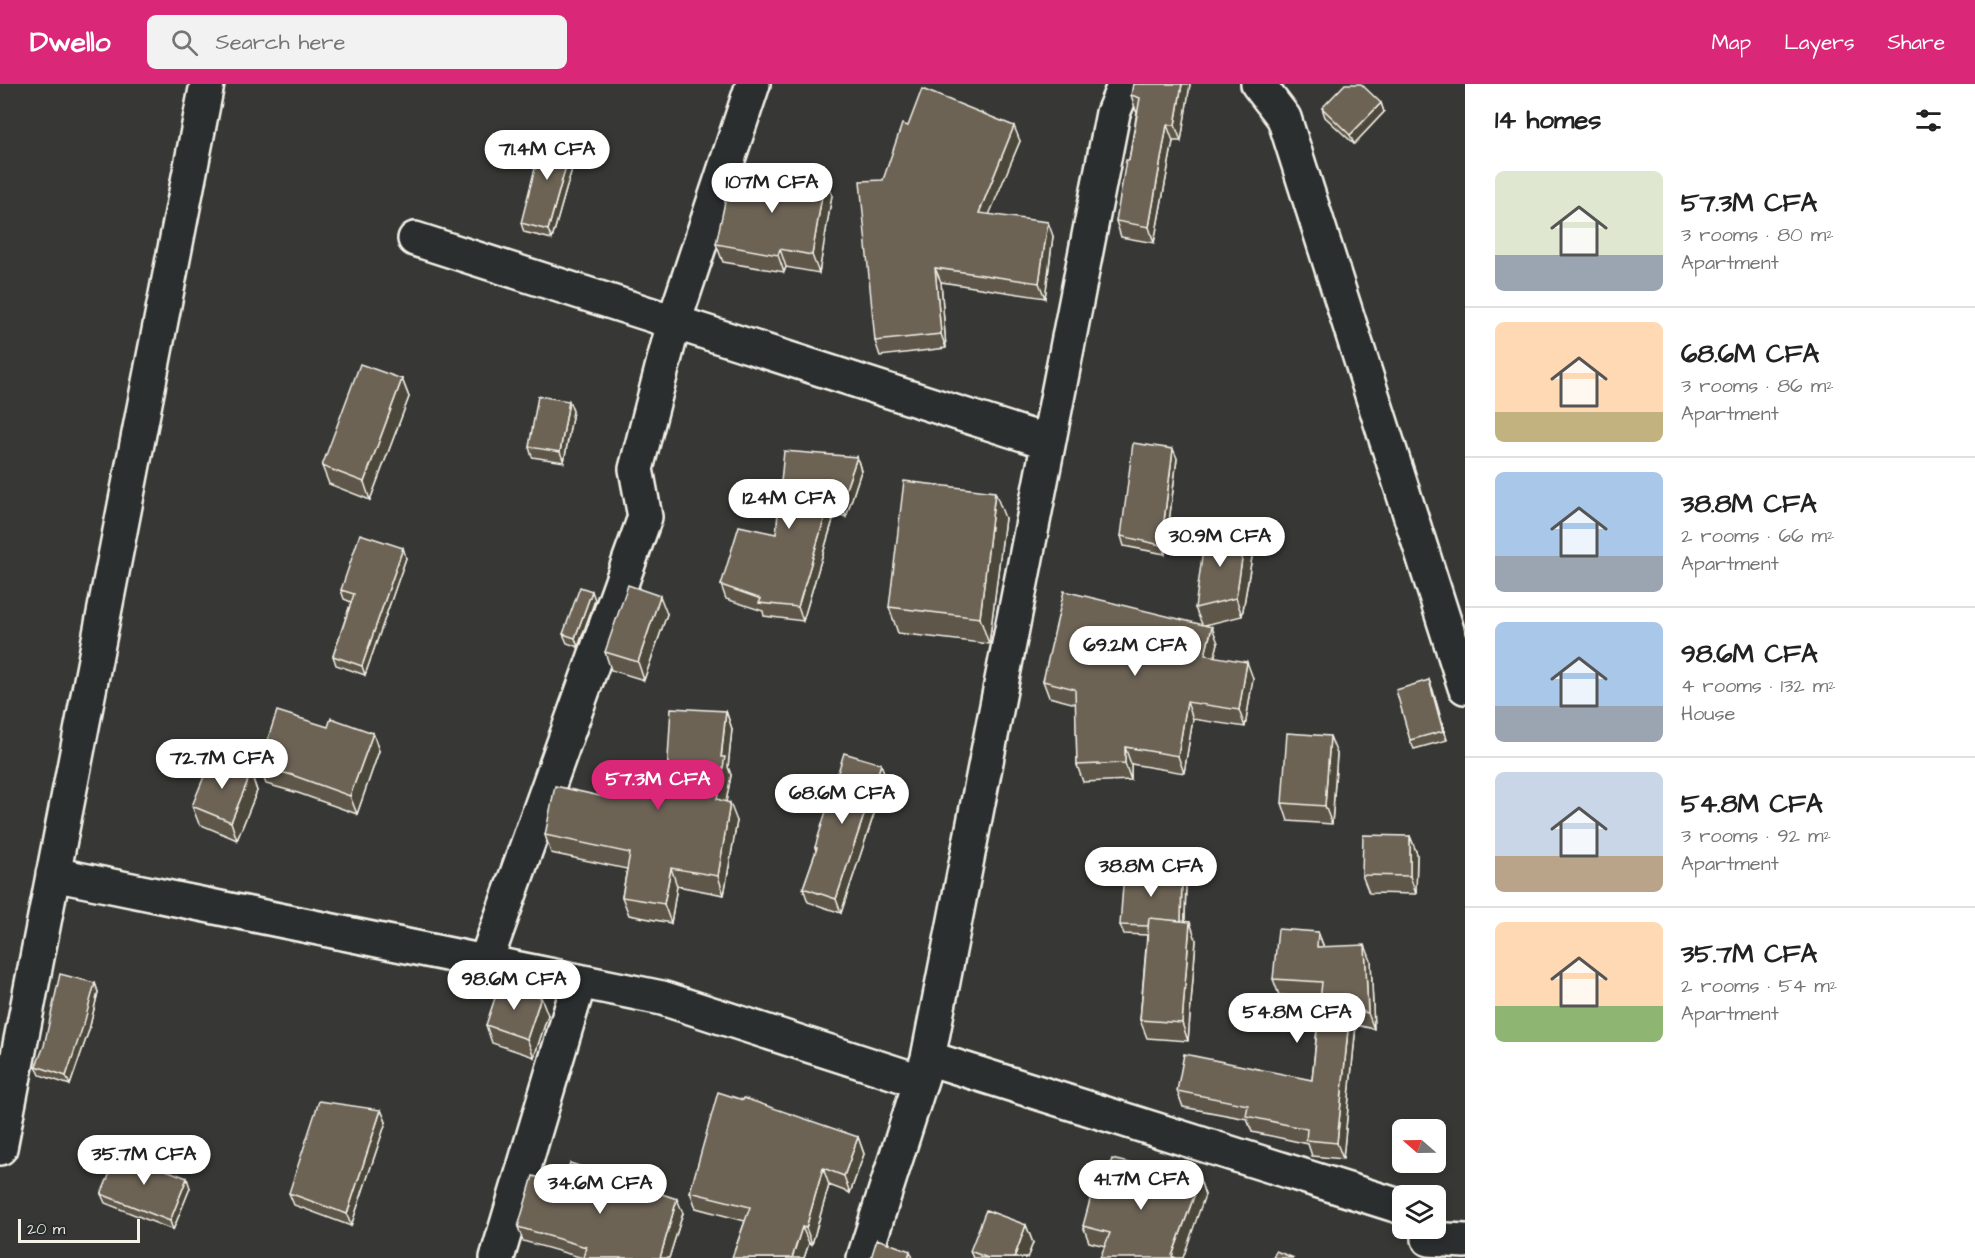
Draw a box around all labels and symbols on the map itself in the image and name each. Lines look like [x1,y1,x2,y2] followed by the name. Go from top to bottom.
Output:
[478,130,616,181] pin: 71.4M CFA
[710,163,834,214] pin: 107M CFA
[727,479,851,530] pin: 124M CFA
[1151,517,1289,568] pin: 30.9M CFA
[1066,626,1204,677] pin: 69.2M CFA
[153,739,291,790] pin: 72.7M CFA
[589,760,727,811] pin: 57.3M CFA
[773,774,911,825] pin: 68.6M CFA
[1082,847,1220,898] pin: 38.8M CFA
[445,960,583,1011] pin: 98.6M CFA
[1228,993,1366,1044] pin: 54.8M CFA
[1392,1119,1446,1173] north arrow
[75,1135,213,1186] pin: 35.7M CFA
[1072,1160,1210,1211] pin: 41.7M CFA
[531,1164,669,1215] pin: 34.6M CFA
[18,1216,140,1244] scale bar

